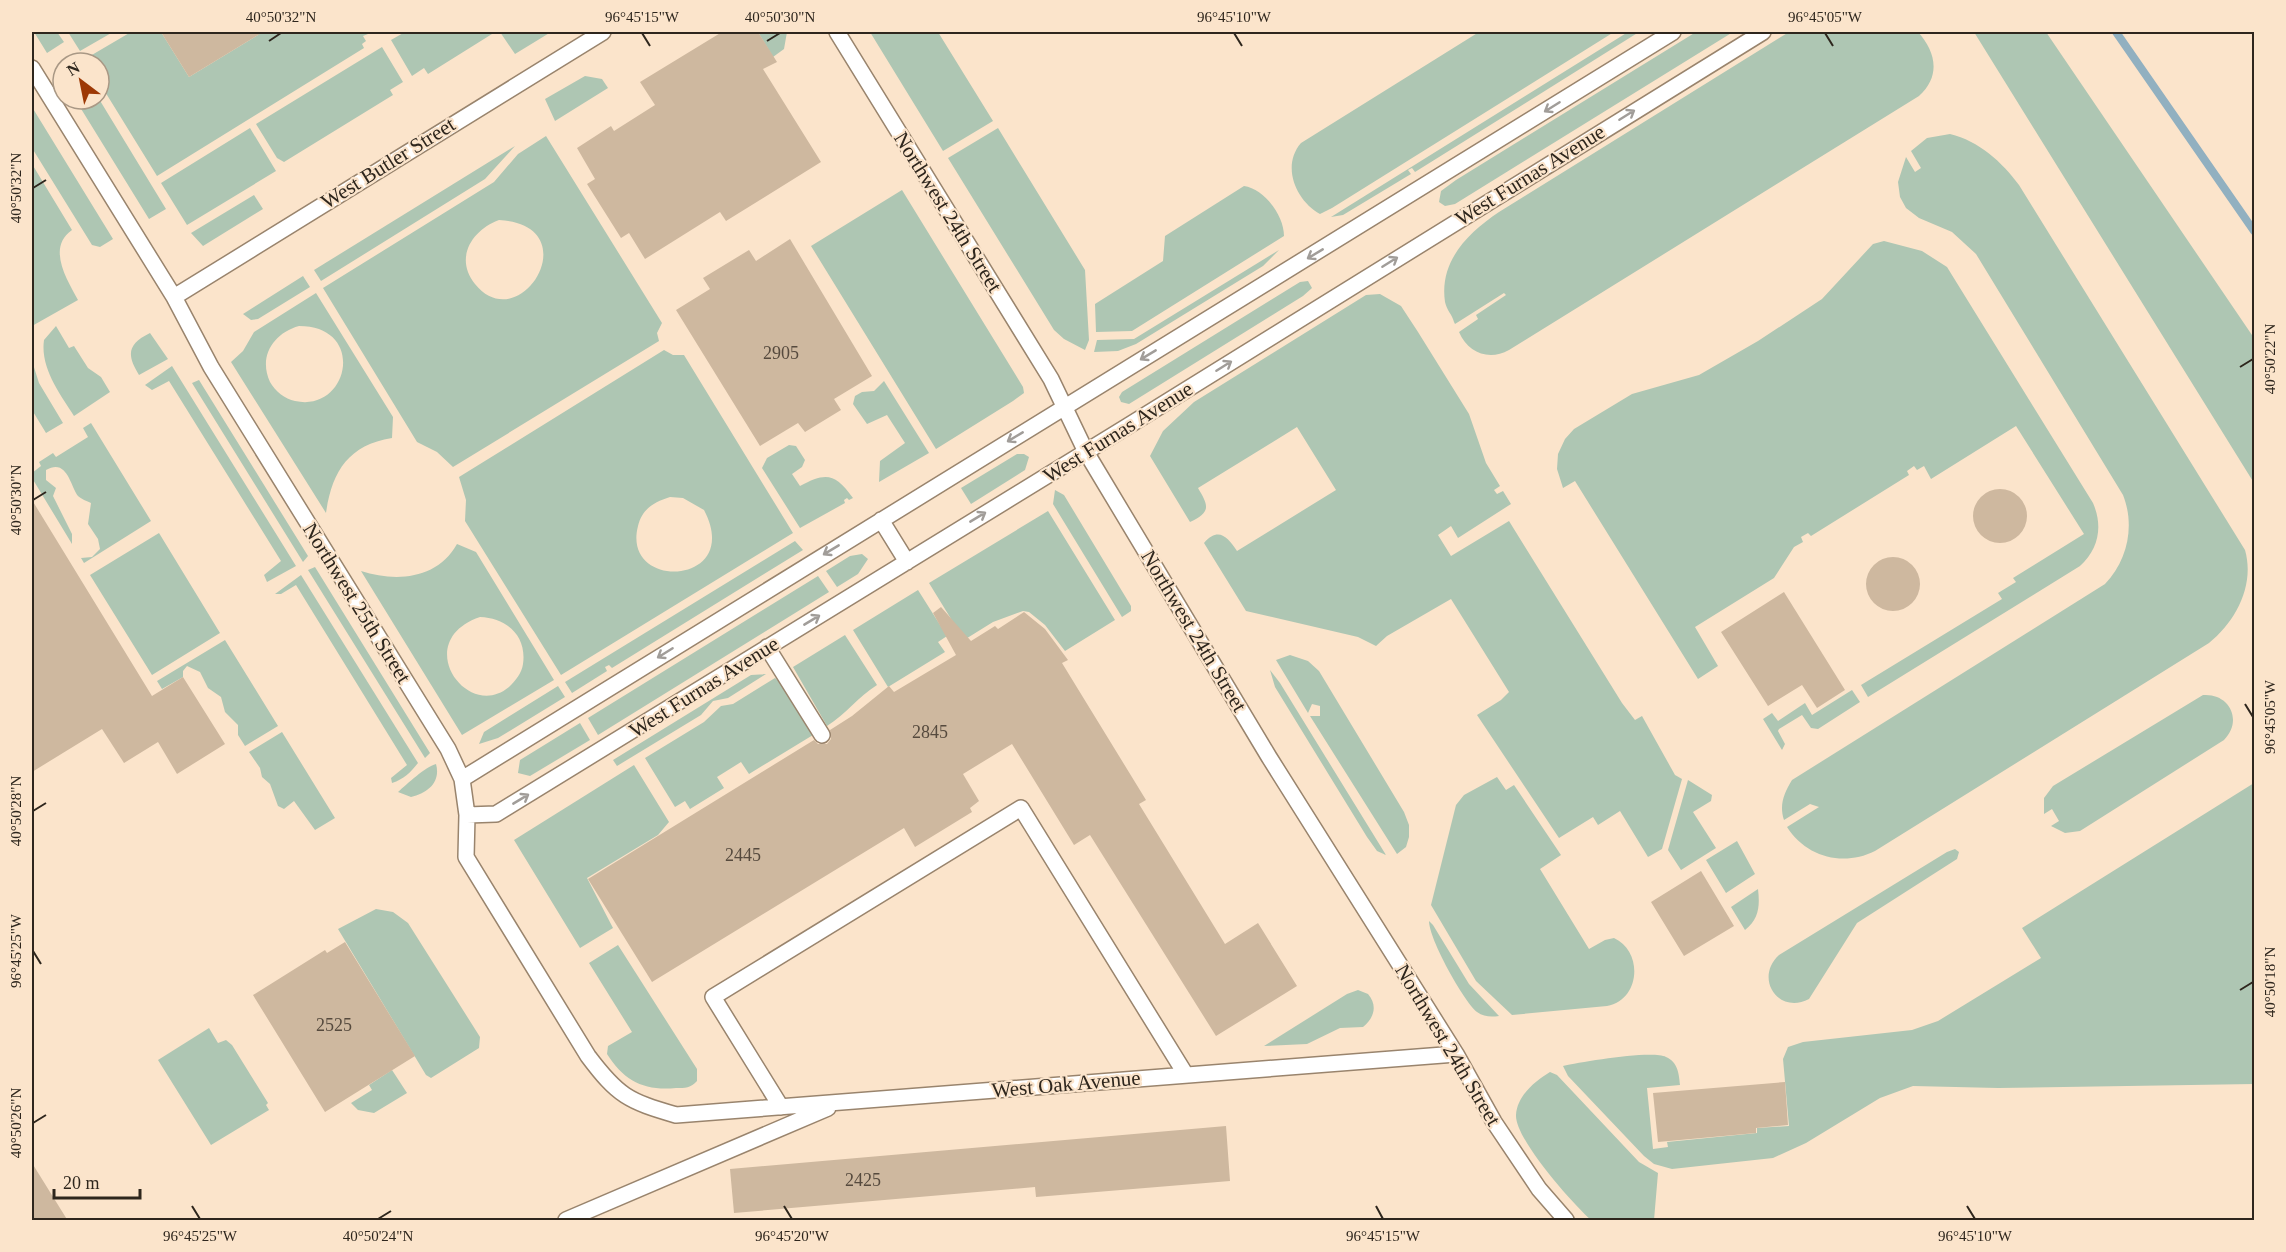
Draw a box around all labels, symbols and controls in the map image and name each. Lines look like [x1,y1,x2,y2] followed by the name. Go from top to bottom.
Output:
[246,9,316,25] text: 40°50'32"N
[605,9,680,25] text: 96°45'15"W
[745,9,815,25] text: 40°50'30"N
[1197,9,1272,25] text: 96°45'10"W
[1788,9,1863,25] text: 96°45'05"W
[51,51,111,111] north arrow
[64,58,83,79] text: N
[1544,101,1561,113] one-way arrow
[1618,109,1635,121] one-way arrow
[317,112,460,214] street label: West Butler Street
[1451,119,1609,231] street label: West Furnas Avenue
[889,127,1007,297] street label: Northwest 24th Street
[8,153,24,223] text: 40°50'32"N
[1307,249,1324,261] one-way arrow
[1381,256,1398,269] one-way arrow
[2262,324,2278,394] text: 40°50'22"N
[763,343,799,363] house number: 2905
[1140,350,1157,362] one-way arrow
[1215,359,1232,371] one-way arrow
[1039,376,1197,488] street label: West Furnas Avenue
[1007,432,1024,444] one-way arrow
[8,465,24,535] text: 40°50'30"N
[969,511,986,523] one-way arrow
[298,518,416,688] street label: Northwest 25th Street
[823,545,840,557] one-way arrow
[1136,546,1252,716] street label: Northwest 24th Street
[803,613,820,625] one-way arrow
[625,631,783,743] street label: West Furnas Avenue
[657,647,674,659] one-way arrow
[2262,679,2278,754] text: 96°45'05"W
[912,722,948,742] house number: 2845
[8,776,24,846] text: 40°50'28"N
[512,793,529,805] one-way arrow
[725,845,761,865] house number: 2445
[8,913,24,988] text: 96°45'25"W
[2262,947,2278,1017] text: 40°50'18"N
[1390,960,1506,1130] street label: Northwest 24th Street
[316,1015,352,1035] house number: 2525
[990,1066,1142,1102] street label: West Oak Avenue
[8,1088,24,1158] text: 40°50'26"N
[54,1162,140,1200] scale bar
[845,1170,881,1190] house number: 2425
[63,1173,100,1193] text: 20 m
[163,1228,238,1244] text: 96°45'25"W
[343,1228,413,1244] text: 40°50'24"N
[755,1228,830,1244] text: 96°45'20"W
[1346,1228,1421,1244] text: 96°45'15"W
[1938,1228,2013,1244] text: 96°45'10"W

